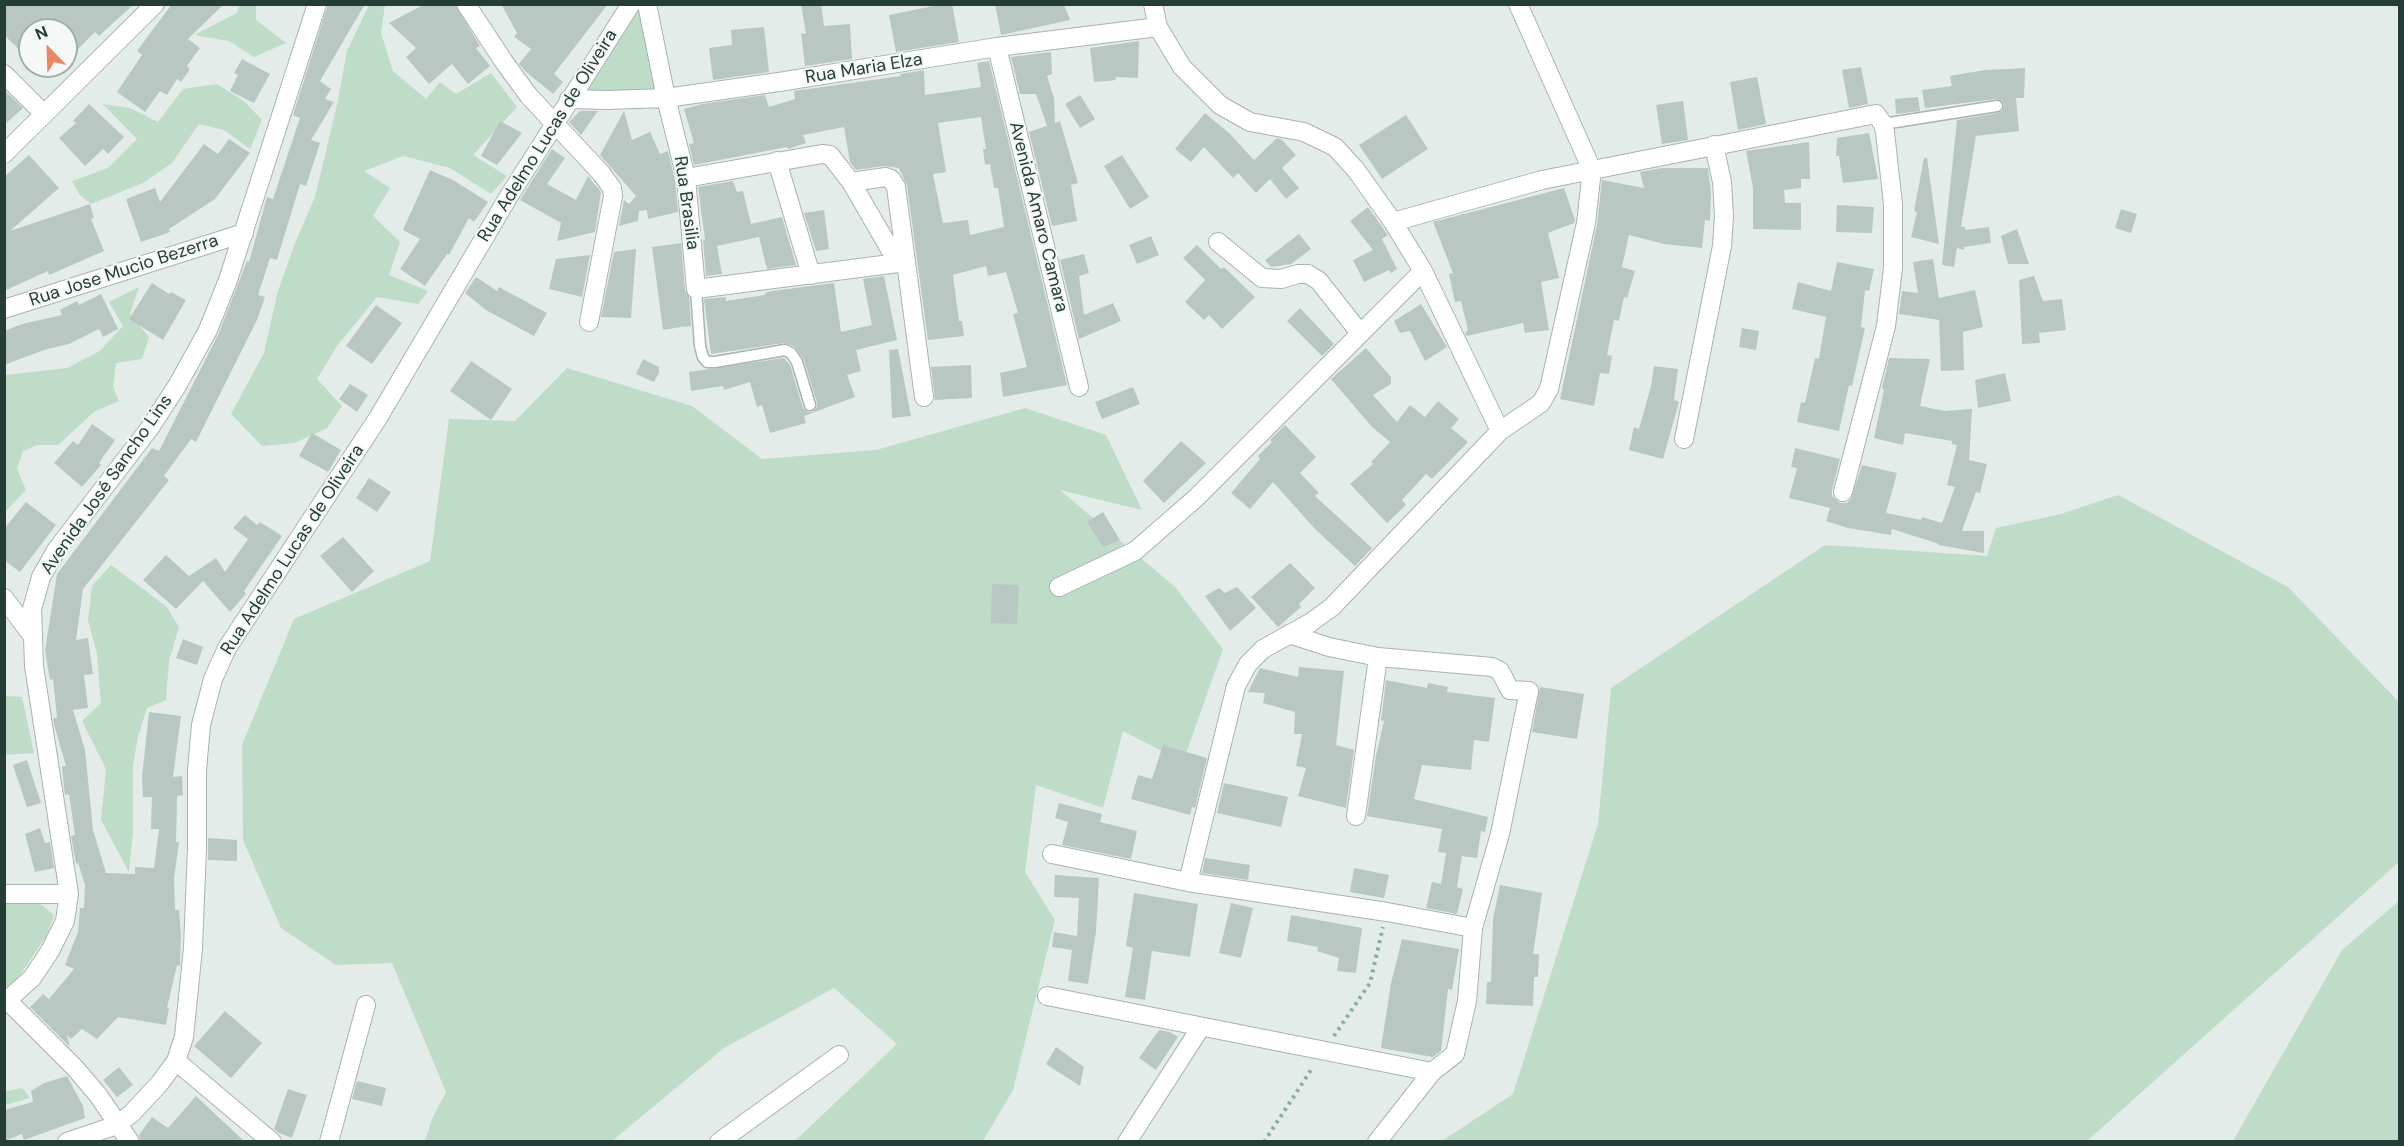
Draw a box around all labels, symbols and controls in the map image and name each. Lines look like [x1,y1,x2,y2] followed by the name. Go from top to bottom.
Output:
[18,18,78,78] north arrow
[32,21,51,45] text: N
[474,26,622,246] street label: Rua Adelmo Lucas de Oliveira
[804,49,924,89] street label: Rua Maria Elza
[1004,120,1072,314] street label: Avenida Amaro Camara
[669,155,703,251] street label: Rua Brasilia
[27,230,221,312] street label: Rua Jose Mucio Bezerra
[37,391,177,579] street label: Avenida José Sancho Lins
[217,441,369,659] street label: Rua Adelmo Lucas de Oliveira

